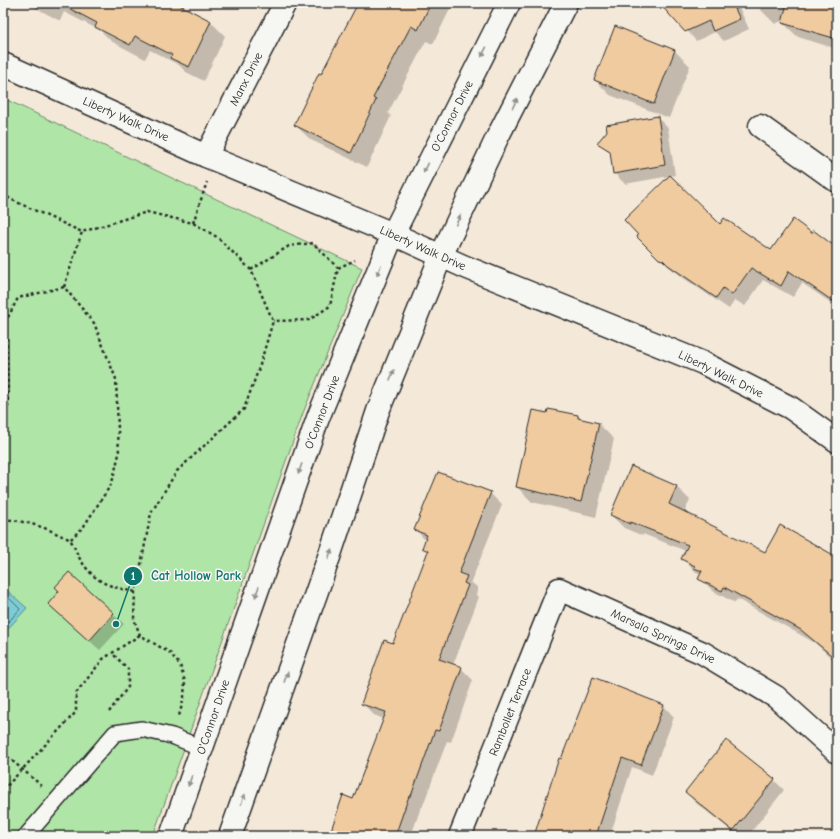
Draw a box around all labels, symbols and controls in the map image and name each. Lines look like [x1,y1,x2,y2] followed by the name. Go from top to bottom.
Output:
[481,46,487,58] one-way arrow
[227,50,265,108] street label: Manx Drive
[428,78,476,154] street label: O'Connor Drive
[81,94,171,144] street label: Liberty Walk Drive
[511,98,518,109] one-way arrow
[423,163,429,174] one-way arrow
[455,215,461,226] one-way arrow
[378,223,468,273] street label: Liberty Walk Drive
[375,265,381,277] one-way arrow
[676,347,766,401] street label: Liberty Walk Drive
[390,369,396,381] one-way arrow
[301,373,343,451] street label: O'Connor Drive
[297,464,303,476] one-way arrow
[327,548,333,560] one-way arrow
[123,563,249,588] callout: Cat Hollow Park
[151,568,242,583] text: Cat Hollow Park
[131,569,136,583] text: 1
[253,586,259,598] one-way arrow
[609,606,717,666] street label: Marsala Springs Drive
[486,666,534,758] street label: Rambollet Terrace
[284,670,290,682] one-way arrow
[194,678,232,756] street label: O'Connor Drive
[187,775,193,787] one-way arrow
[240,793,246,805] one-way arrow

